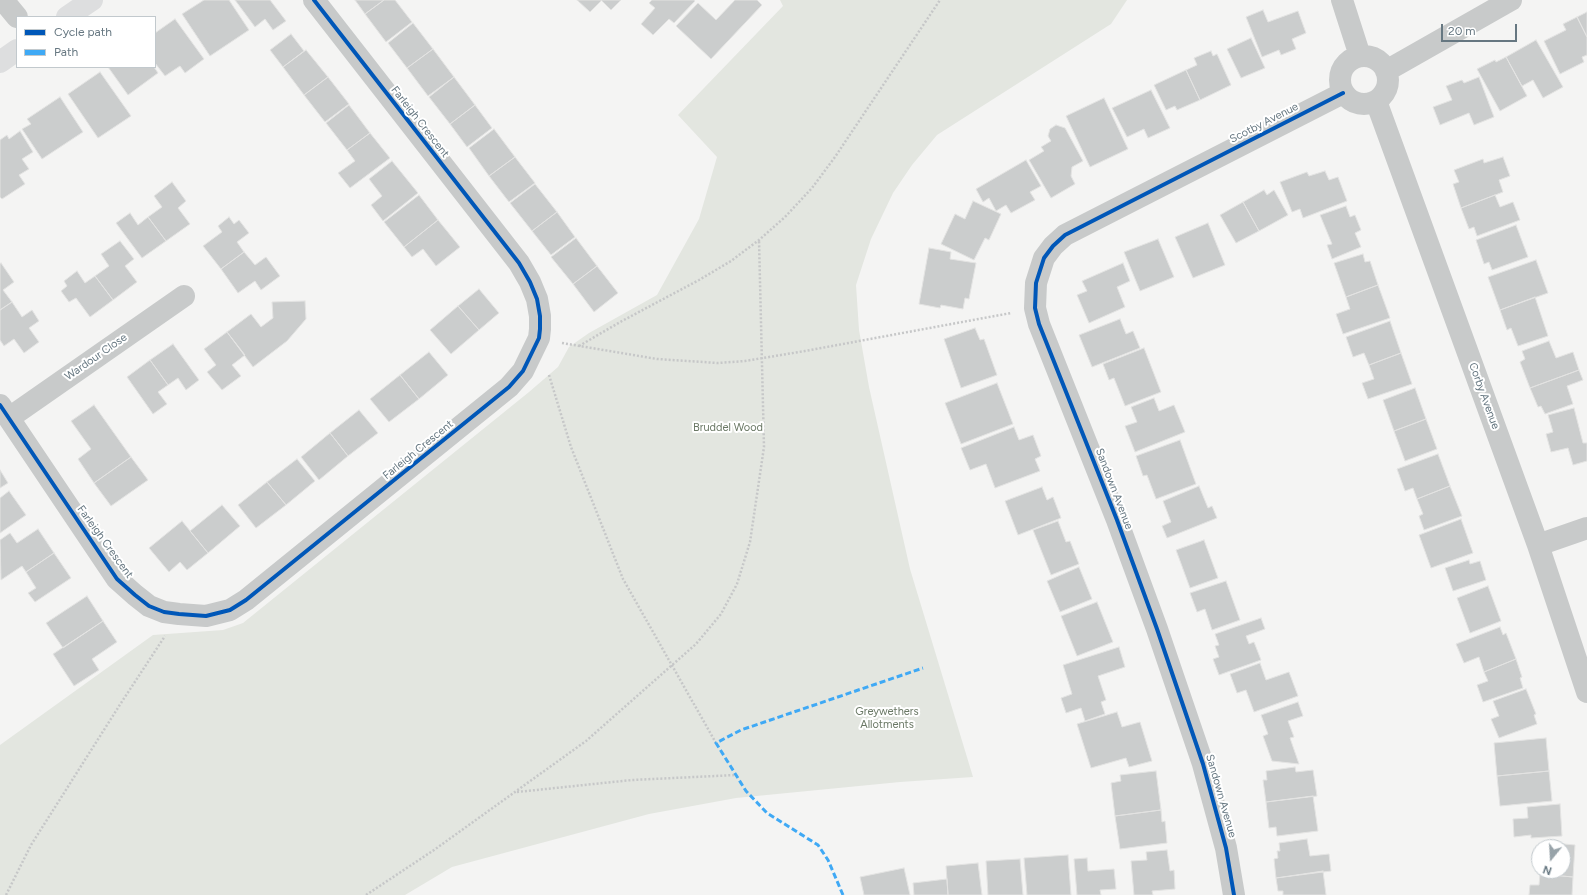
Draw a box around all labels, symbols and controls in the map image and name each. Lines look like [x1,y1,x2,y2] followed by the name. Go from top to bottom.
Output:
[16,16,156,68] legend
[1443,16,1519,42] scale bar
[1448,24,1476,38] text: 20 m
[54,25,112,39] text: Cycle path
[54,45,78,59] text: Path
[388,84,452,160] street label: Farleigh Crescent
[1227,100,1301,146] street label: Scotby Avenue
[62,331,130,383] street label: Wardour Close
[1466,361,1502,431] street label: Corby Avenue
[380,418,456,482] street label: Farleigh Crescent
[693,421,763,435] park label: Bruddel Wood
[1092,447,1136,531] street label: Sandown Avenue
[74,503,136,581] street label: Farleigh Crescent
[855,705,919,731] park label: Greywethers Allotments
[1203,753,1239,839] street label: Sandown Avenue
[1531,839,1571,879] north arrow
[1541,862,1554,877] text: N

